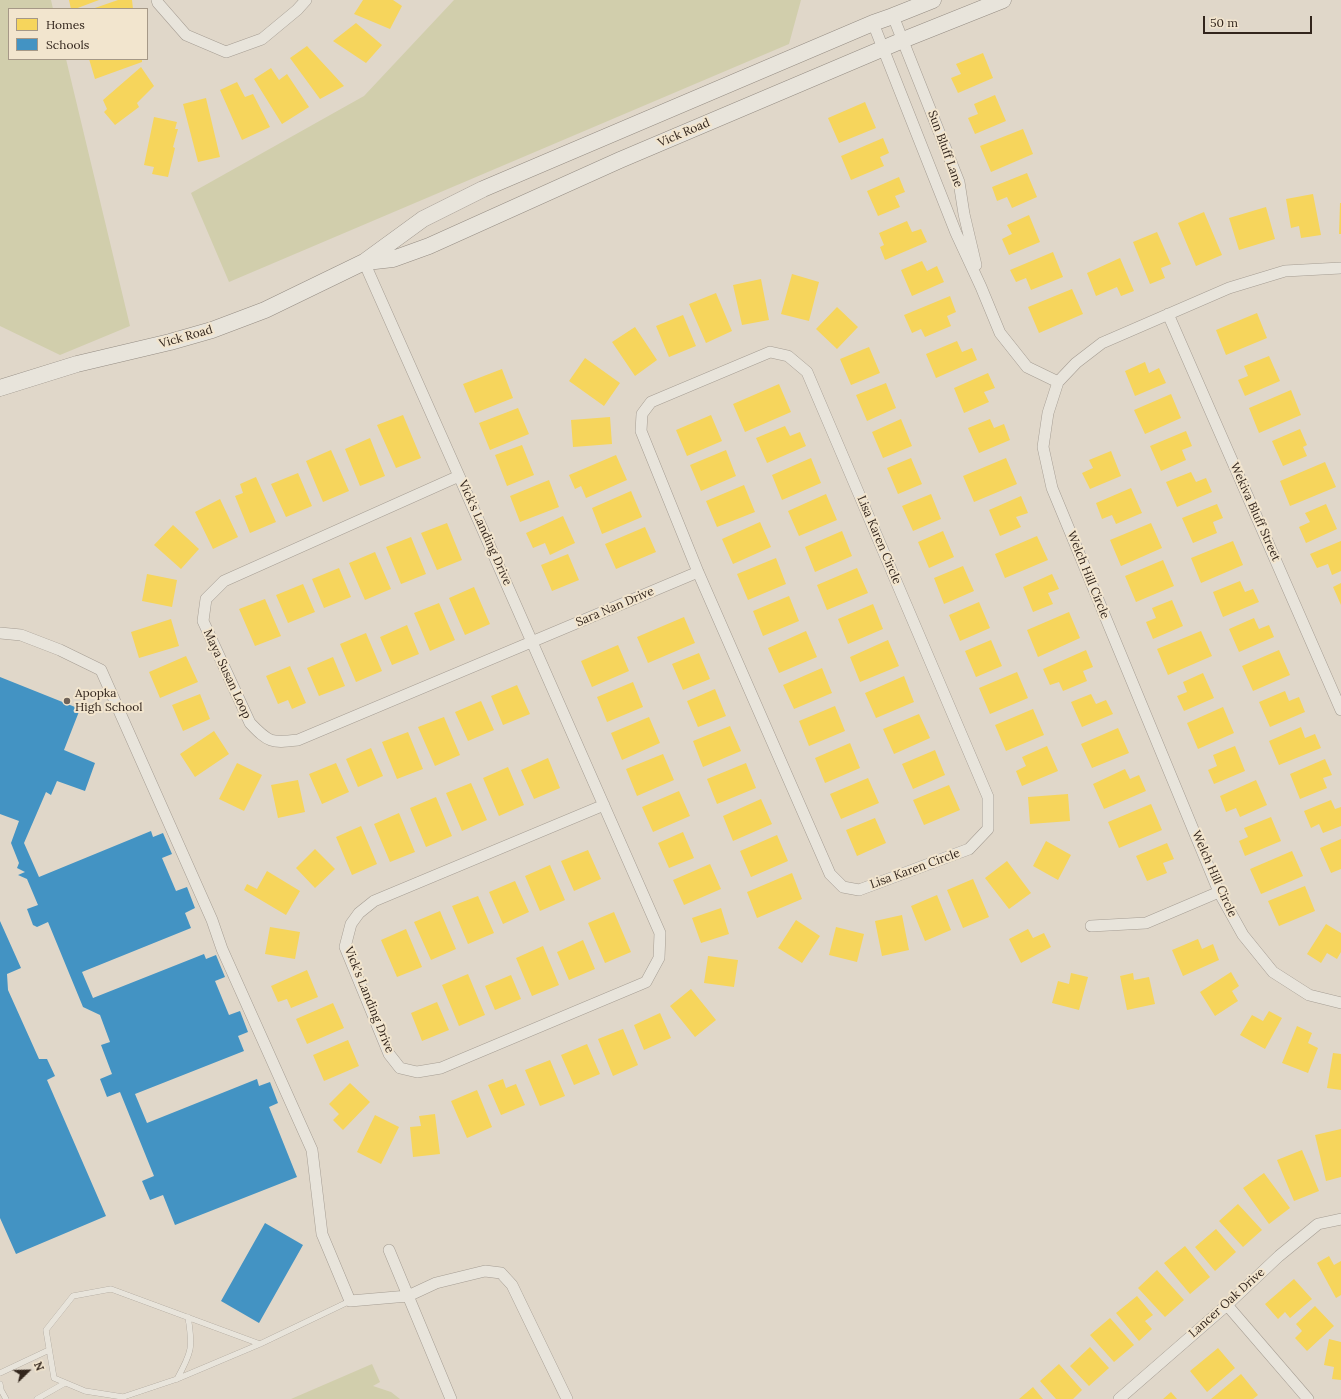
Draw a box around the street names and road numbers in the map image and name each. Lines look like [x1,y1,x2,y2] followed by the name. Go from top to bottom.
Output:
[924,109,966,189] street label: Sun Bluff Lane
[656,116,712,150] street label: Vick Road
[158,323,214,351] street label: Vick Road
[1227,461,1283,563] street label: Wekiva Bluff Street
[455,478,515,588] street label: Vick's Landing Drive
[854,494,904,586] street label: Lisa Karen Circle
[1064,529,1112,621] street label: Welch Hill Circle
[574,584,656,630] street label: Sara Nan Drive
[200,627,254,721] street label: Maya Susan Loop
[1188,828,1240,920] street label: Welch Hill Circle
[868,846,962,892] street label: Lisa Karen Circle
[341,945,397,1055] street label: Vick's Landing Drive
[1186,1265,1268,1341] street label: Lancer Oak Drive

